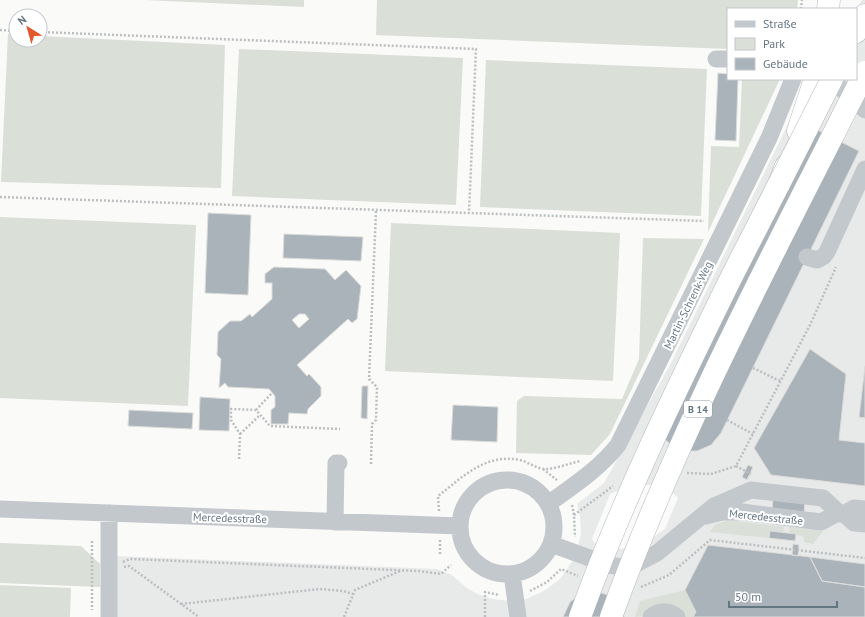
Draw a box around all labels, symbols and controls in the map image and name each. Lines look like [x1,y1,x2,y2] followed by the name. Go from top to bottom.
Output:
[8,8,48,48] north arrow
[727,8,857,80] legend
[15,12,29,28] text: N
[763,16,797,31] text: Straße
[763,36,785,51] text: Park
[763,56,808,71] text: Gebäude
[661,259,715,351] street label: Martin-Schrenk-Weg
[684,401,712,417] road number: B 14
[728,506,804,528] street label: Mercedesstraße
[193,510,268,526] street label: Mercedesstraße
[729,583,837,609] scale bar
[735,589,761,604] text: 50 m

